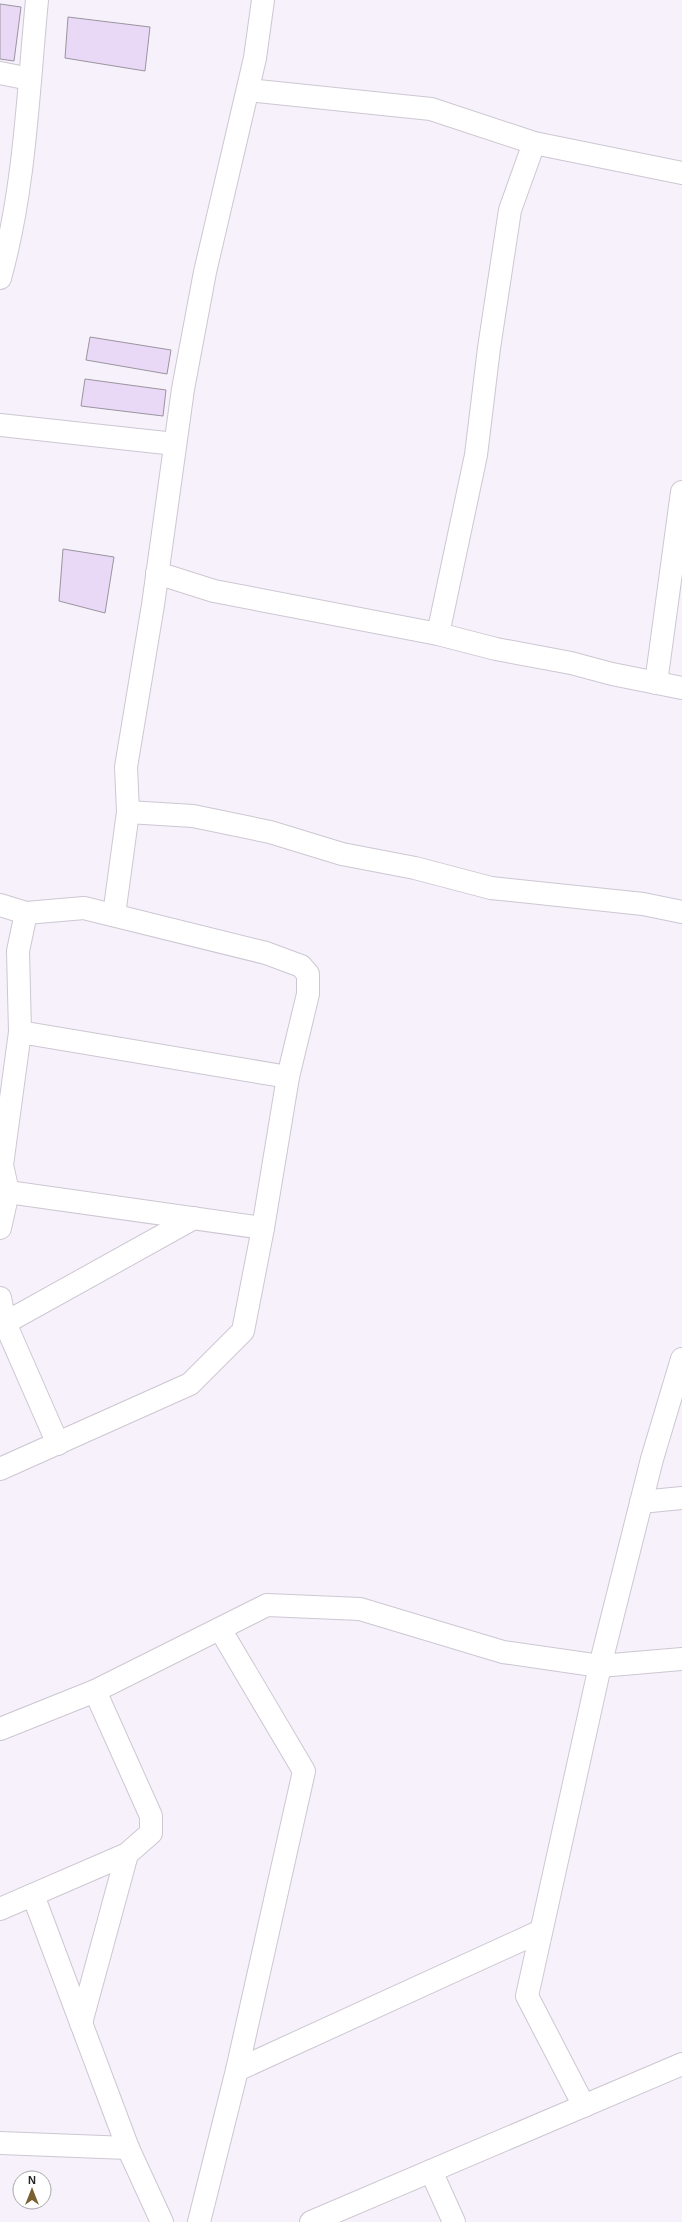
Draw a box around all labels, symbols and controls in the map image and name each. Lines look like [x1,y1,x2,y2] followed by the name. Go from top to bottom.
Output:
[12,2170,52,2210] north arrow
[28,2174,36,2186] text: N

